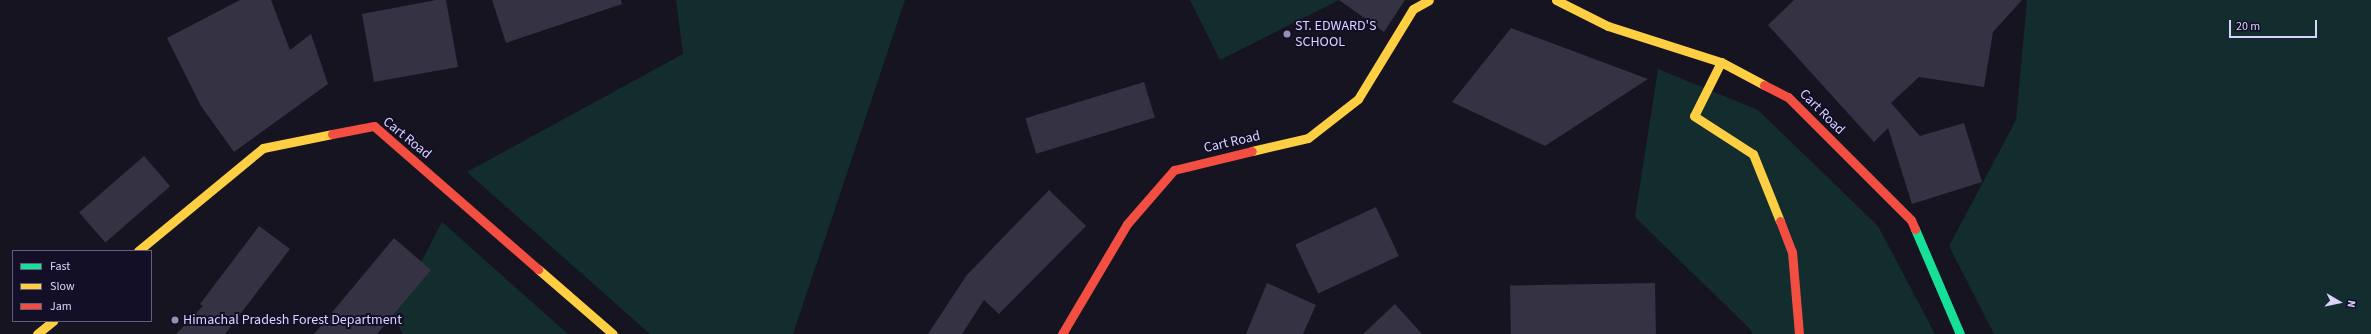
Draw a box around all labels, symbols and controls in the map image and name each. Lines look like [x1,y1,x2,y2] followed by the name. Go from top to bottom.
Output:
[2231,12,2319,38] scale bar
[1295,18,1376,50] place label: ST. EDWARD'S SCHOOL
[2236,18,2260,35] text: 20 m
[1282,29,1292,39] marker: ST. EDWARD'S SCHOOL
[1796,86,1848,138] street label: Cart Road
[379,113,435,163] street label: Cart Road
[1202,127,1262,157] street label: Cart Road
[12,250,152,322] legend
[50,258,70,275] text: Fast
[50,278,75,295] text: Slow
[2319,282,2359,322] north arrow
[50,298,72,315] text: Jam
[2343,299,2359,309] text: N
[183,312,402,328] place label: Himachal Pradesh Forest Department
[170,315,180,325] marker: Himachal Pradesh Forest Department

